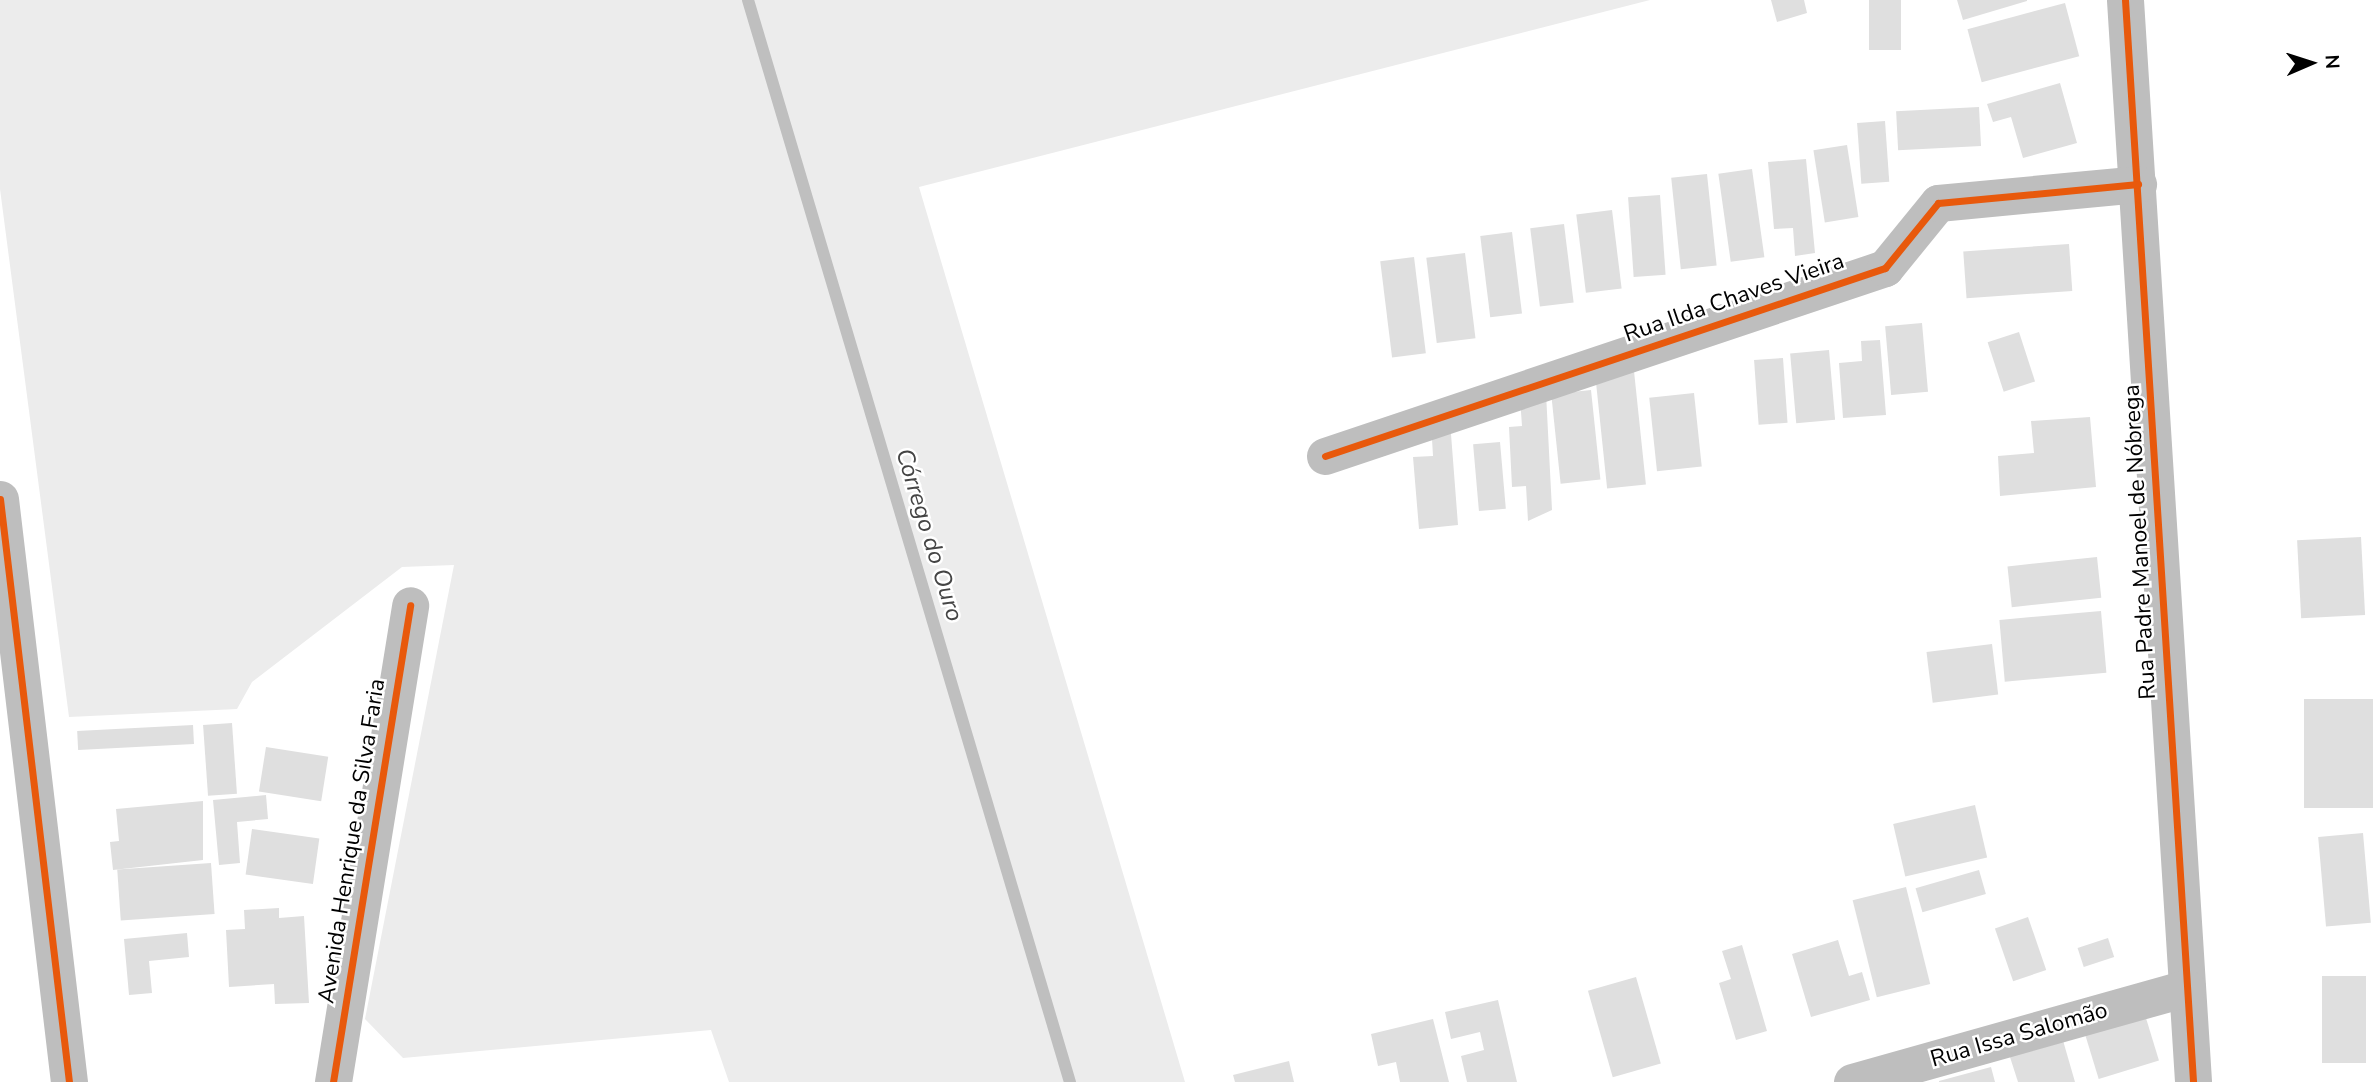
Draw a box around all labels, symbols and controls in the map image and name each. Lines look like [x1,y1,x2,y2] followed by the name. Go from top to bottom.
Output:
[2276,28,2346,98] north arrow
[2319,54,2345,70] text: N
[1620,247,1848,349] street label: Rua Ilda Chaves Vieira
[2118,384,2162,700] street label: Rua Padre Manoel de Nóbrega
[889,445,969,625] water label: Córrego do Ouro
[313,677,391,1005] street label: Avenida Henrique da Silva Faria
[1927,997,2111,1073] street label: Rua Issa Salomão

